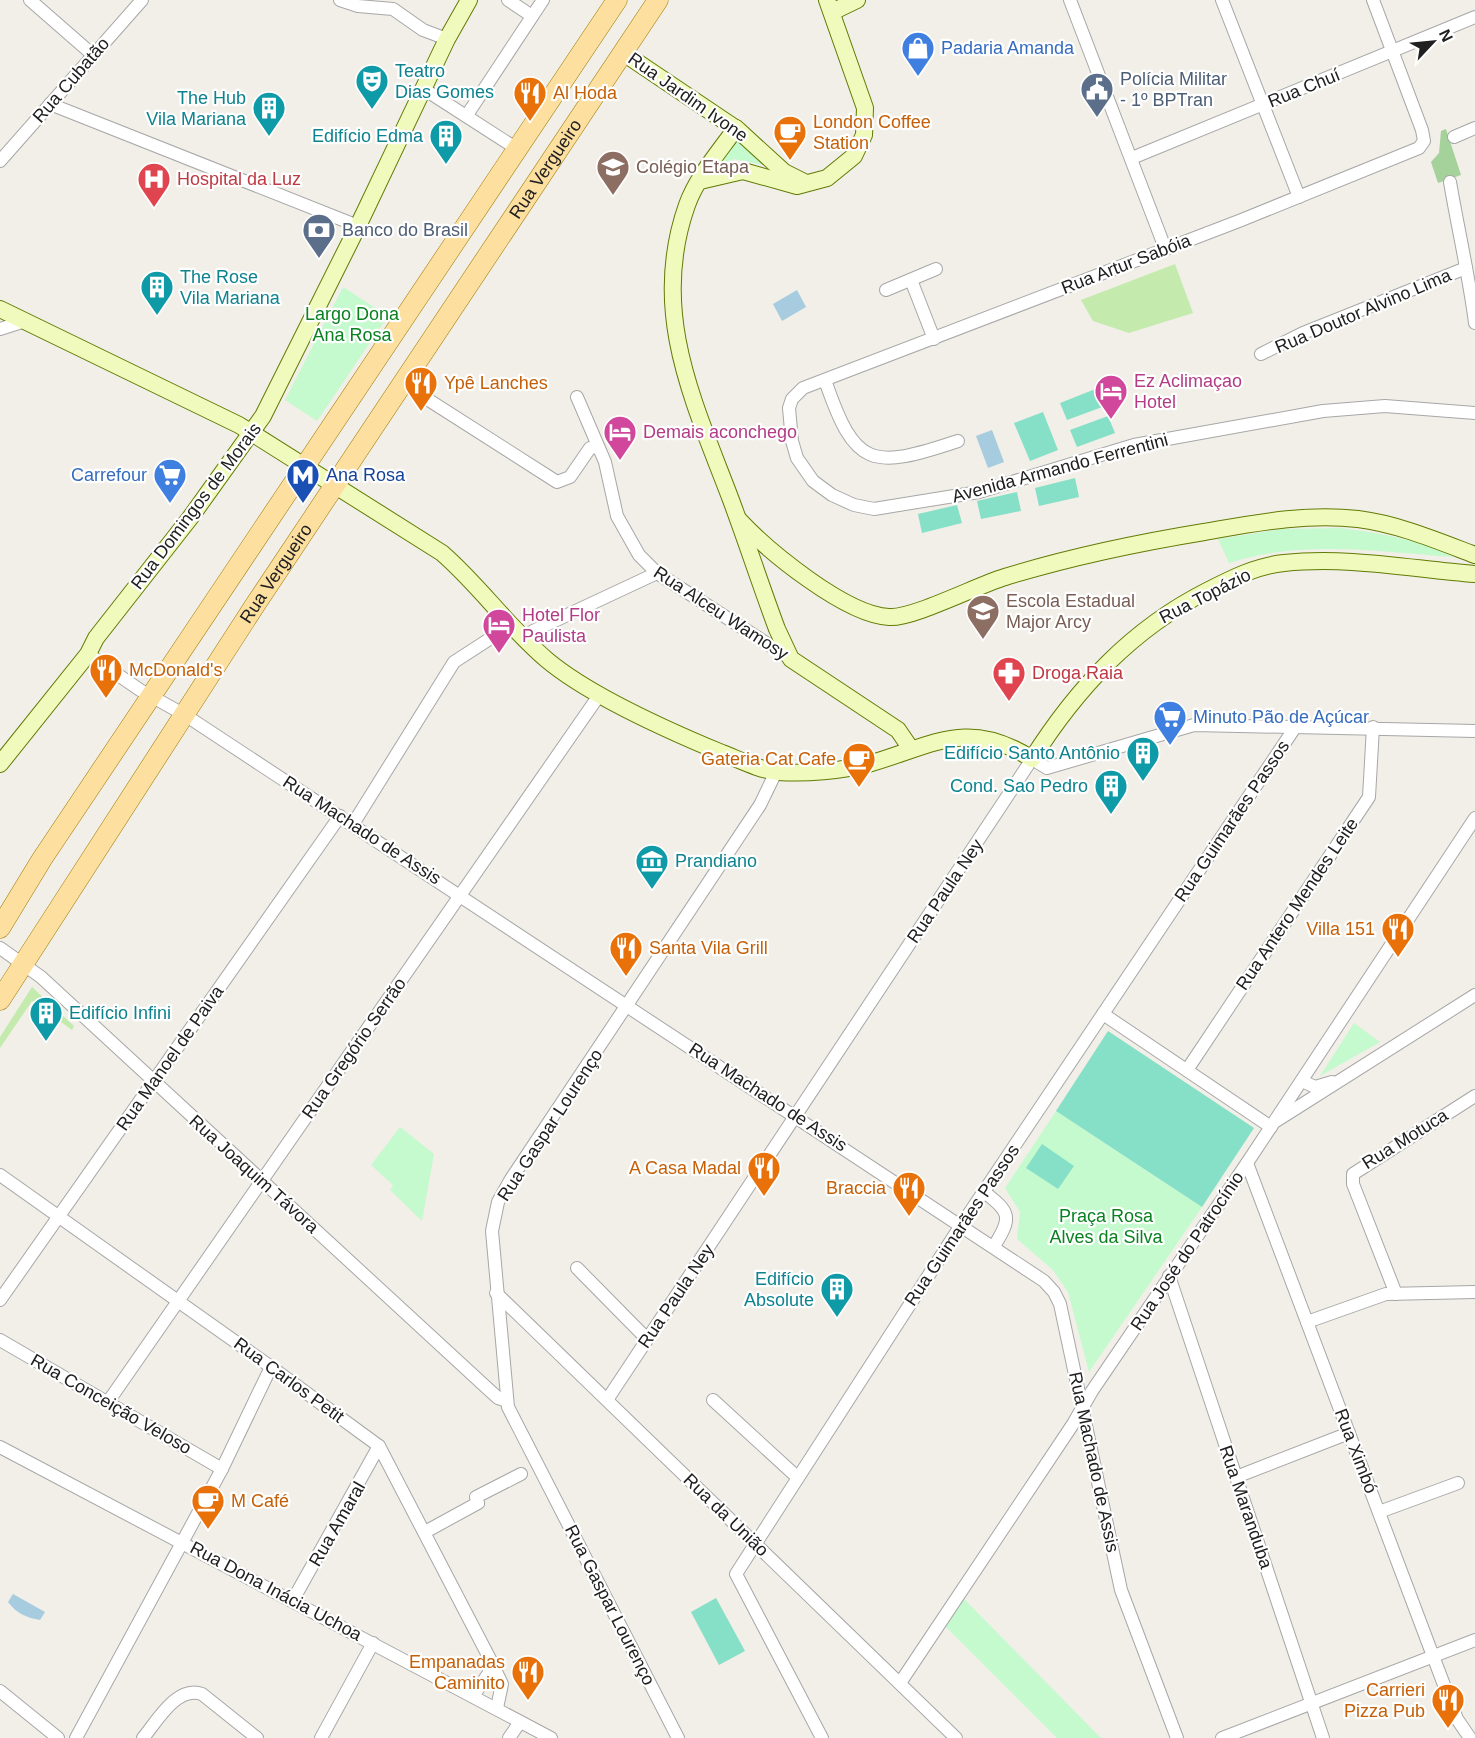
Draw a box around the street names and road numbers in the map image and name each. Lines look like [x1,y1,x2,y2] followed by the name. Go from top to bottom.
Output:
[29,33,113,127] street label: Rua Cubatão
[624,48,752,146] street label: Rua Jardim Ivone
[1265,64,1343,112] street label: Rua Chuí
[505,116,586,222] street label: Rua Vergueiro
[1058,230,1194,298] street label: Rua Artur Sabóia
[1272,264,1455,357] street label: Rua Doutor Alvino Lima
[127,419,265,593] street label: Rua Domingos de Morais
[950,430,1170,506] street label: Avenida Armando Ferrentini
[236,520,316,627] street label: Rua Vergueiro
[650,562,792,664] street label: Rua Alceu Wamosy
[1156,564,1254,628] street label: Rua Topázio
[1171,737,1293,905] street label: Rua Guimarães Passos
[279,771,445,889] street label: Rua Machado de Assis
[1232,814,1362,994] street label: Rua Antero Mendes Leite
[903,835,987,947] street label: Rua Paula Ney
[298,974,410,1122] street label: Rua Gregório Serrão
[112,981,228,1134] street label: Rua Manoel de Paiva
[685,1038,851,1156] street label: Rua Machado de Assis
[493,1045,607,1205] street label: Rua Gaspar Lourenço
[1359,1104,1452,1173] street label: Rua Motuca
[185,1111,323,1238] street label: Rua Joaquim Távora
[901,1141,1023,1309] street label: Rua Guimarães Passos
[1126,1168,1248,1334] street label: Rua José do Patrocínio
[634,1240,718,1352] street label: Rua Paula Ney
[230,1333,348,1427] street label: Rua Carlos Petit
[27,1350,195,1458] street label: Rua Conceição Veloso
[1065,1370,1123,1554] street label: Rua Machado de Assis
[1331,1406,1381,1496] street label: Rua Ximbó
[1216,1443,1277,1572] street label: Rua Maranduba
[679,1470,773,1560] street label: Rua da União
[305,1478,369,1570] street label: Rua Amaral
[561,1522,659,1688] street label: Rua Gaspar Lourenço
[187,1537,366,1645] street label: Rua Dona Inácia Uchoa

